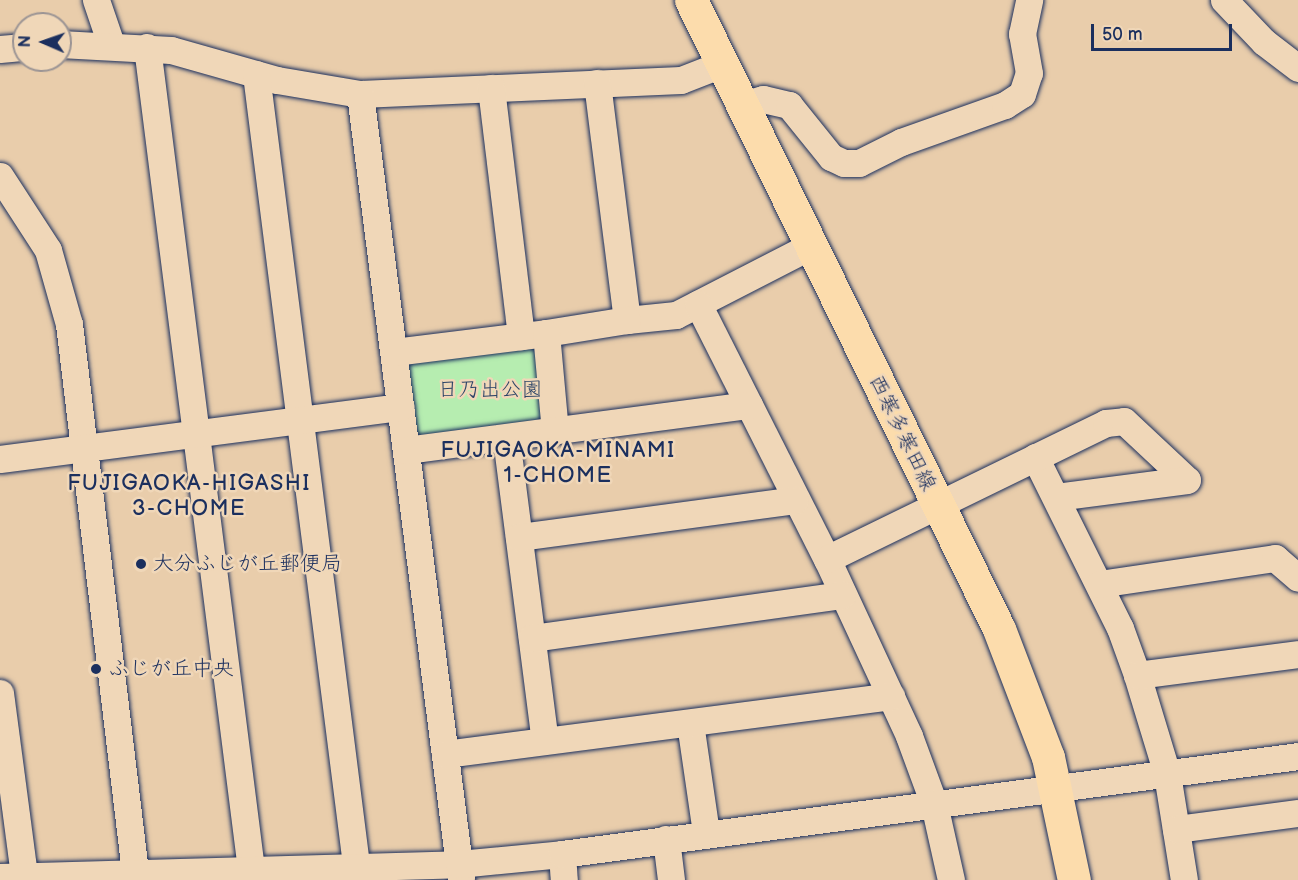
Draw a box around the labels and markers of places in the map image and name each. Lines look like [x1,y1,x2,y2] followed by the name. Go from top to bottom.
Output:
[153,551,342,577] place label: 大分ふじが丘郵便局
[134,557,148,571] marker: 大分ふじが丘郵便局
[108,656,234,682] place label: ふじが丘中央
[89,662,103,676] marker: ふじが丘中央

